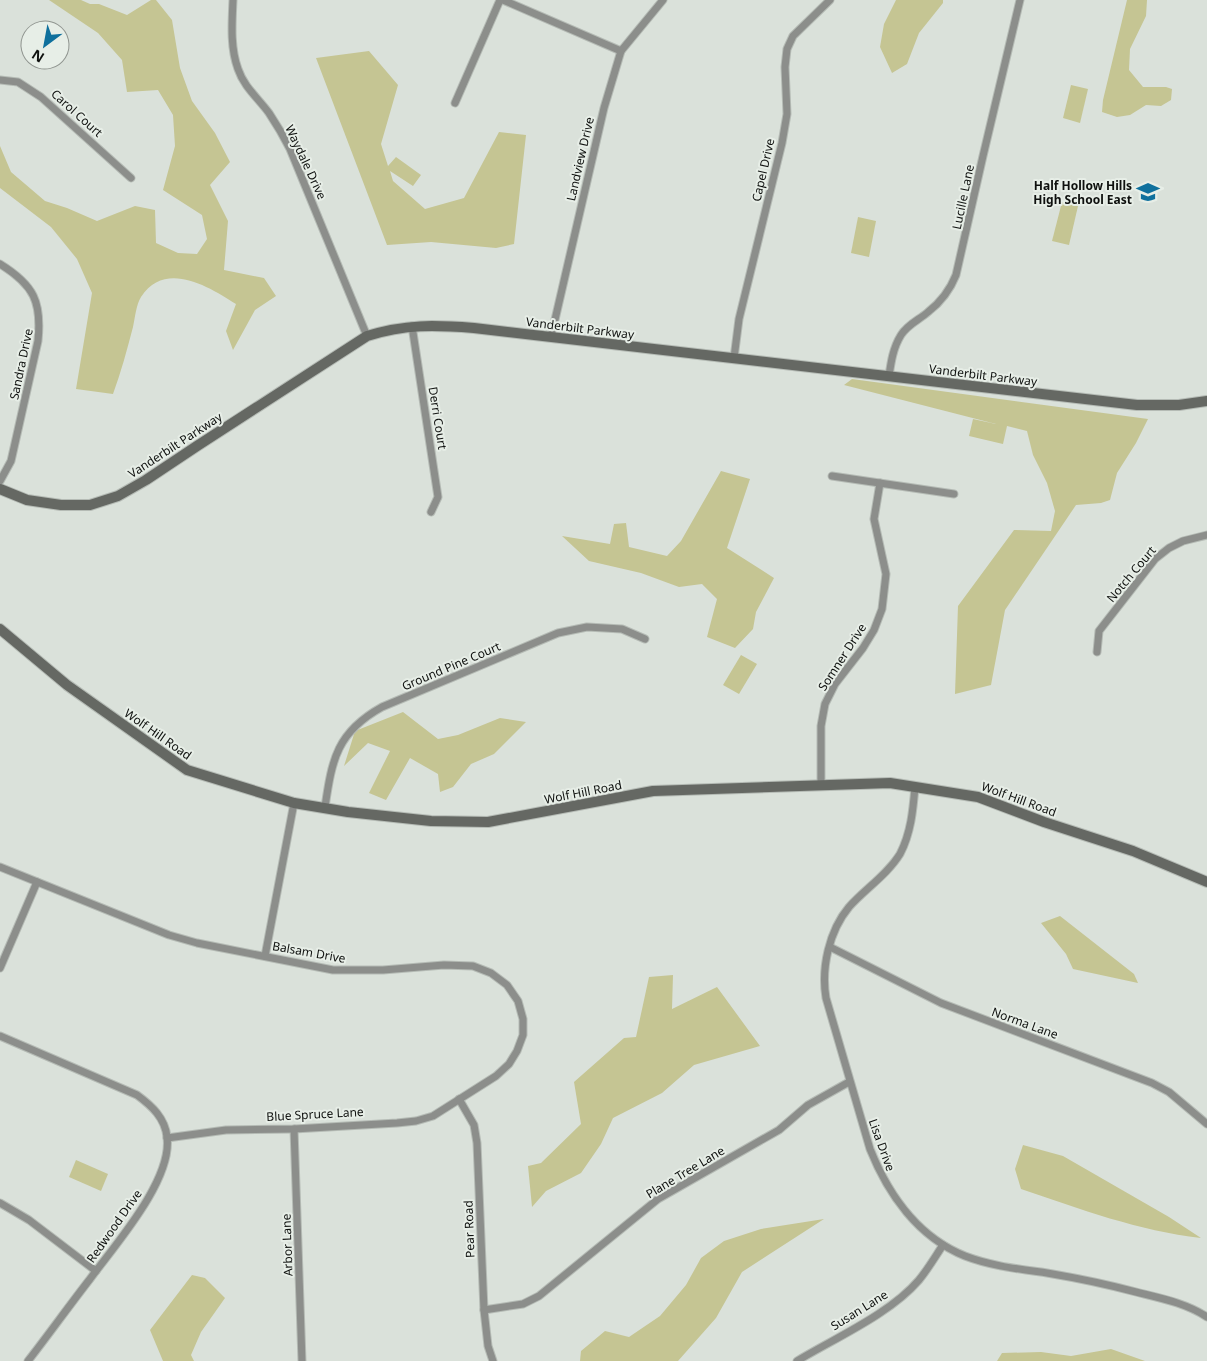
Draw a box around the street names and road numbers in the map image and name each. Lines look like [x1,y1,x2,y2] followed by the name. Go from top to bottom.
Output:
[48,85,107,141] street label: Carol Court
[562,115,598,203] street label: Landview Drive
[281,122,331,202] street label: Waydale Drive
[747,137,779,203] street label: Capel Drive
[948,163,978,231] street label: Lucille Lane
[525,313,636,343] street label: Vanderbilt Parkway
[5,327,37,401] street label: Sandra Drive
[928,360,1039,390] street label: Vanderbilt Parkway
[425,385,451,451] street label: Derri Court
[125,408,226,482] street label: Vanderbilt Parkway
[1102,542,1160,606] street label: Notch Court
[814,620,870,694] street label: Somner Drive
[399,637,503,694] street label: Ground Pine Court
[121,704,195,764] street label: Wolf Hill Road
[543,776,623,808] street label: Wolf Hill Road
[979,778,1059,820] street label: Wolf Hill Road
[271,937,347,967] street label: Balsam Drive
[989,1003,1061,1043] street label: Norma Lane
[266,1103,364,1125] street label: Blue Spruce Lane
[865,1116,899,1174] street label: Lisa Drive
[642,1142,728,1202] street label: Plane Tree Lane
[82,1186,146,1266] street label: Redwood Drive
[459,1200,479,1258] street label: Pear Road
[277,1213,297,1277] street label: Arbor Lane
[827,1286,891,1334] street label: Susan Lane

